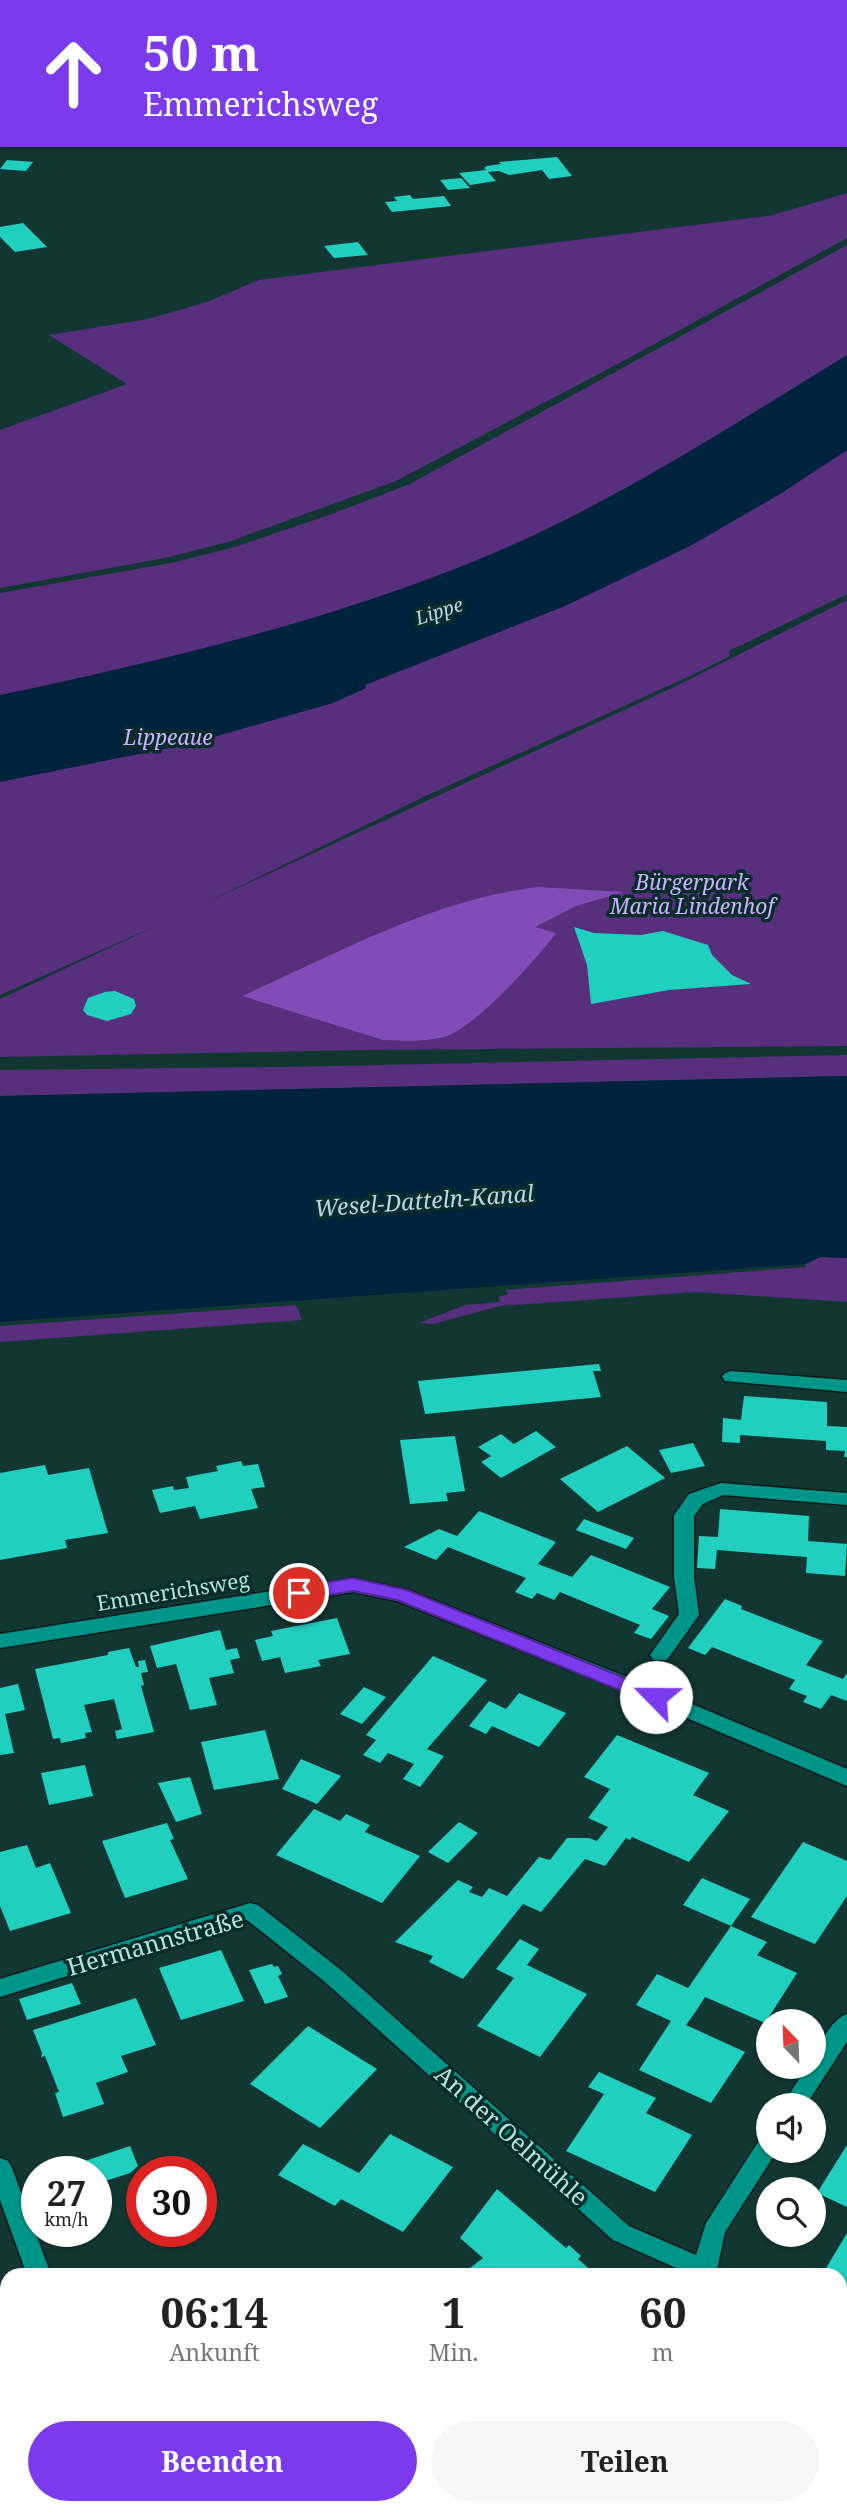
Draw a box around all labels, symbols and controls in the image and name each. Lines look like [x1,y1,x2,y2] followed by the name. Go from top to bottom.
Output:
[143,19,259,85] text: 50 m
[28,28,119,119] icon: ahead
[143,82,378,125] text: Emmerichsweg
[411,591,466,631] water label: Lippe
[122,723,213,751] park label: Lippeaue
[609,868,778,920] park label: Bürgerpark Maria Lindenhof
[313,1176,535,1224] water label: Wesel-Datteln-Kanal
[269,1563,329,1623] pin
[95,1565,252,1617] street label: Emmerichsweg
[280,1574,318,1612] icon: arrive
[619,1660,693,1734] position arrow
[63,1901,247,1983] street label: Hermannstraße
[756,2009,826,2079] north arrow
[756,2009,826,2247] map controls
[428,2057,596,2213] street label: An der Oelmühle
[756,2093,826,2163] button: sound
[126,2156,217,2247] speed limit sign: 30
[47,2169,86,2216] text: 27
[756,2177,826,2247] button: search
[44,2207,89,2231] text: km/h
[161,2283,268,2340] text: 06:14
[442,2283,465,2340] text: 1
[639,2283,686,2340] text: 60
[169,2336,260,2368] text: Ankunft
[429,2336,478,2368] text: Min.
[652,2336,674,2368] text: m
[28,2421,417,2501] button: Beenden
[431,2421,819,2501] button: Teilen

